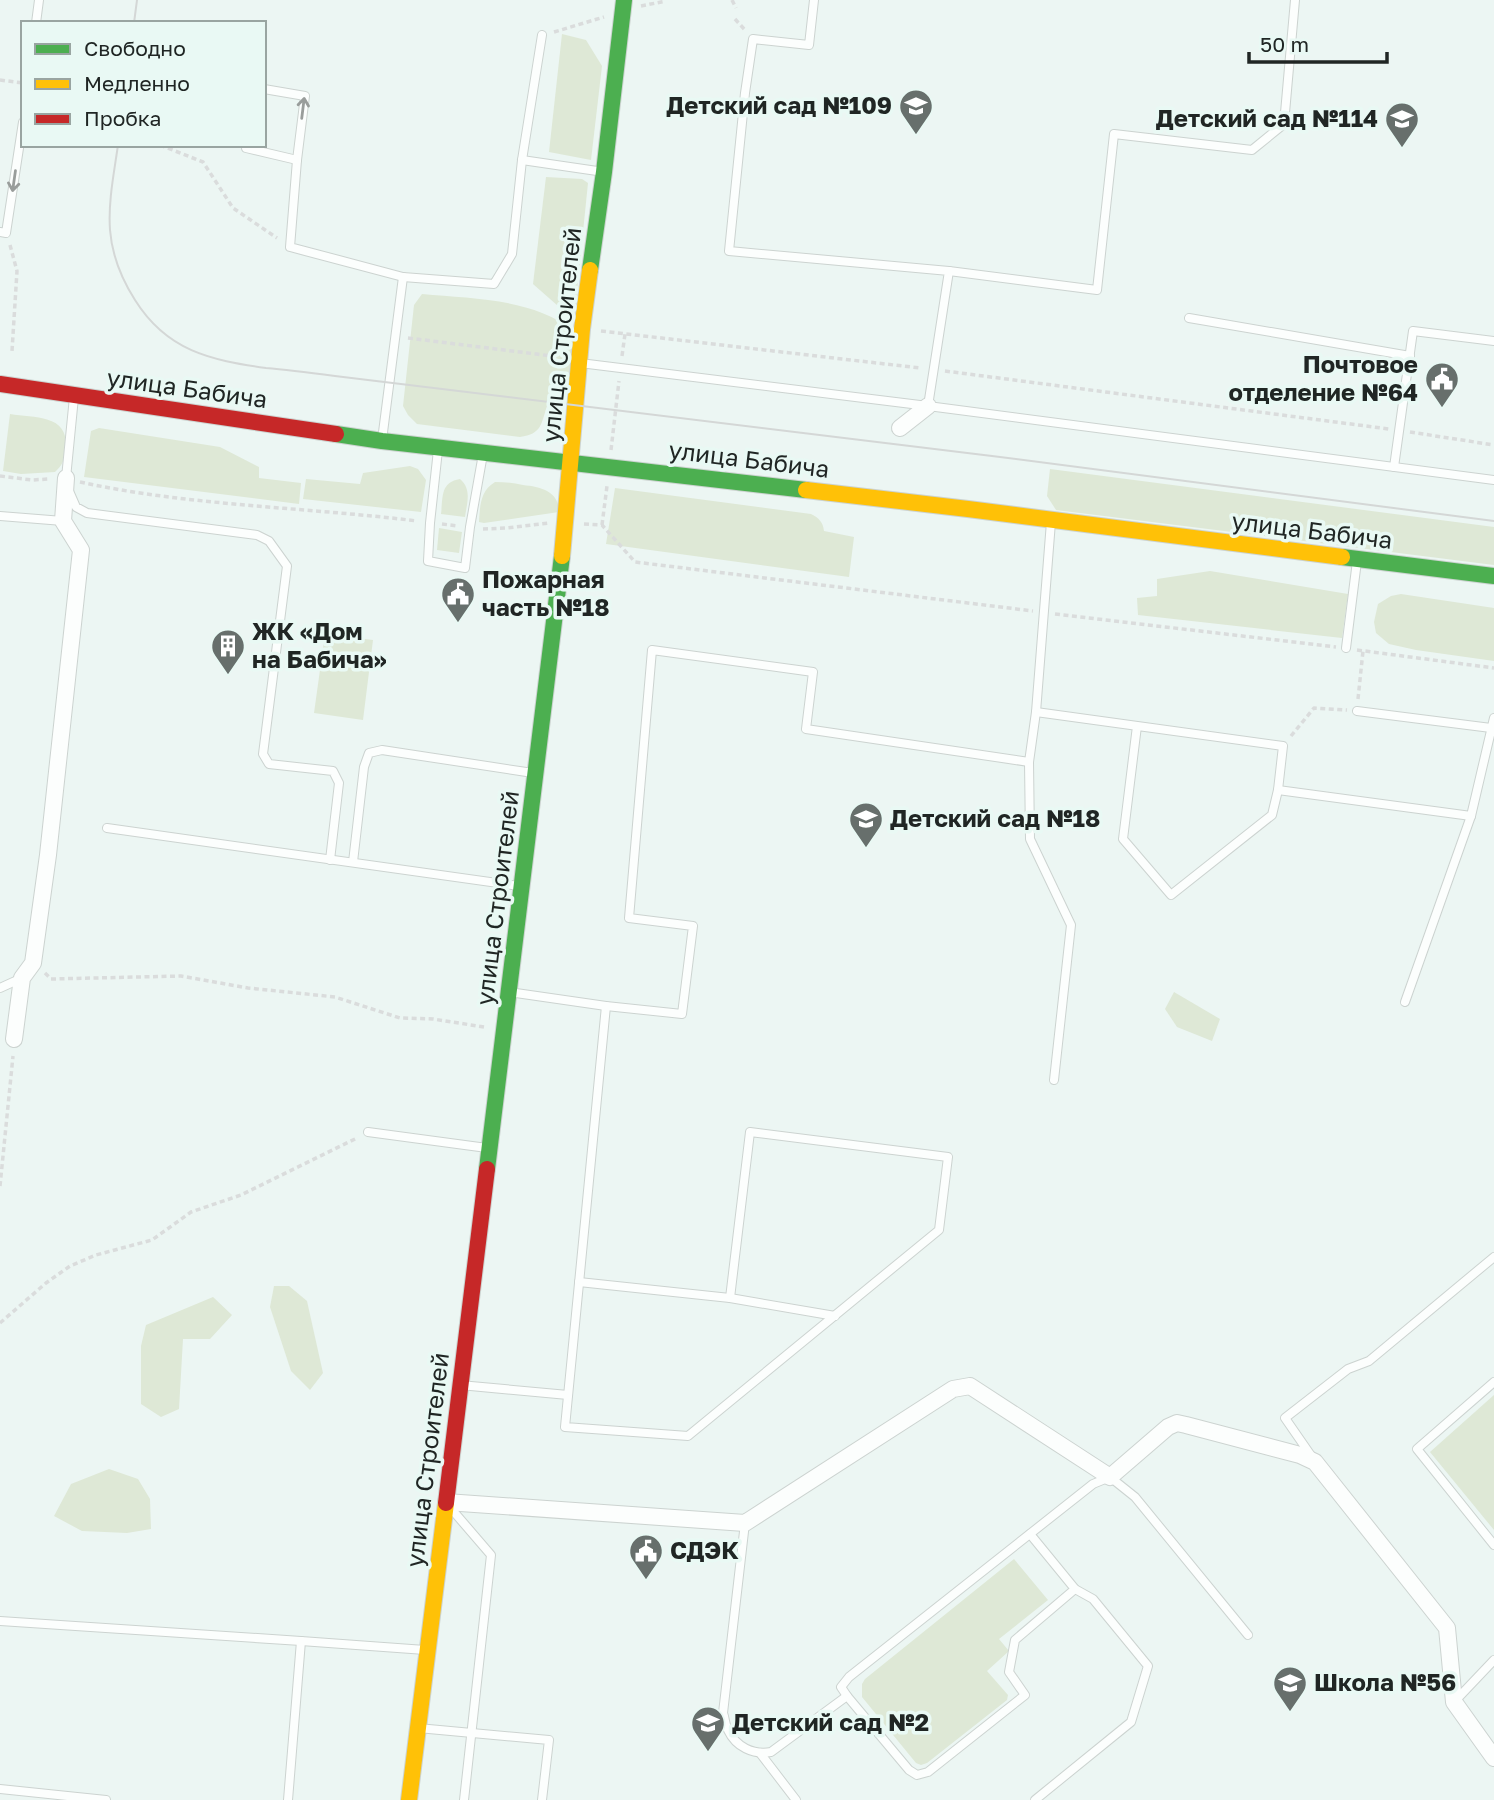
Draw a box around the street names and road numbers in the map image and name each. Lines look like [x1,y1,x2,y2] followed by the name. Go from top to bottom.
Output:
[535,226,586,444] street label: улица Строителей
[105,362,269,413] street label: улица Бабича
[667,434,831,483] street label: улица Бабича
[1230,505,1394,554] street label: улица Бабича
[469,789,524,1007] street label: улица Строителей
[399,1351,454,1569] street label: улица Строителей

